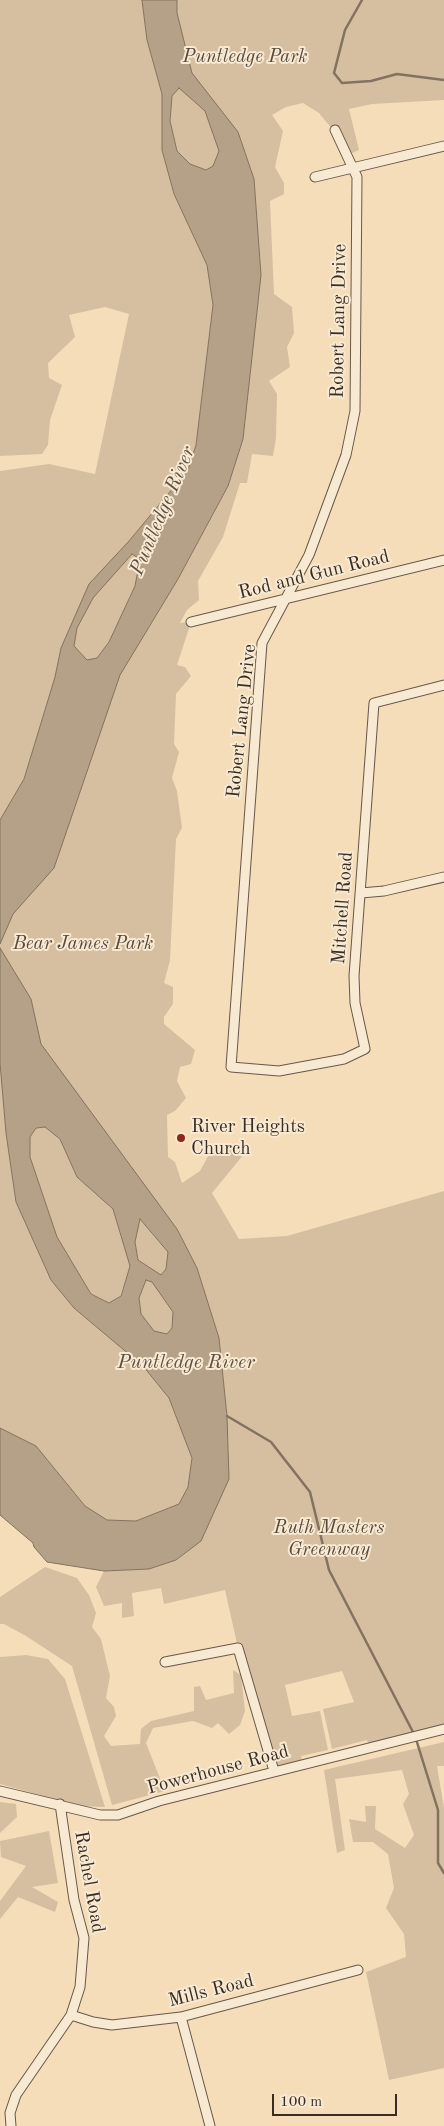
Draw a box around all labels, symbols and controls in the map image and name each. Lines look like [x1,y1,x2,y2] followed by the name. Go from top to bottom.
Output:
[182,46,308,68] park label: Puntledge Park
[326,243,352,399] street label: Robert Lang Drive
[125,443,201,579] water label: Puntledge River
[236,545,392,605] street label: Rod and Gun Road
[223,643,261,799] street label: Robert Lang Drive
[328,851,358,965] street label: Mitchell Road
[13,933,153,955] park label: Bear James Park
[191,1116,305,1160] place label: River Heights Church
[175,1132,187,1144] marker: River Heights Church
[117,1351,255,1375] water label: Puntledge River
[274,1517,384,1561] park label: Ruth Masters Greenway
[145,1740,291,1800] street label: Powerhouse Road
[69,1829,109,1935] street label: Rachel Road
[166,1969,256,2013] street label: Mills Road
[274,2084,399,2116] scale bar
[280,2095,322,2110] text: 100 m

